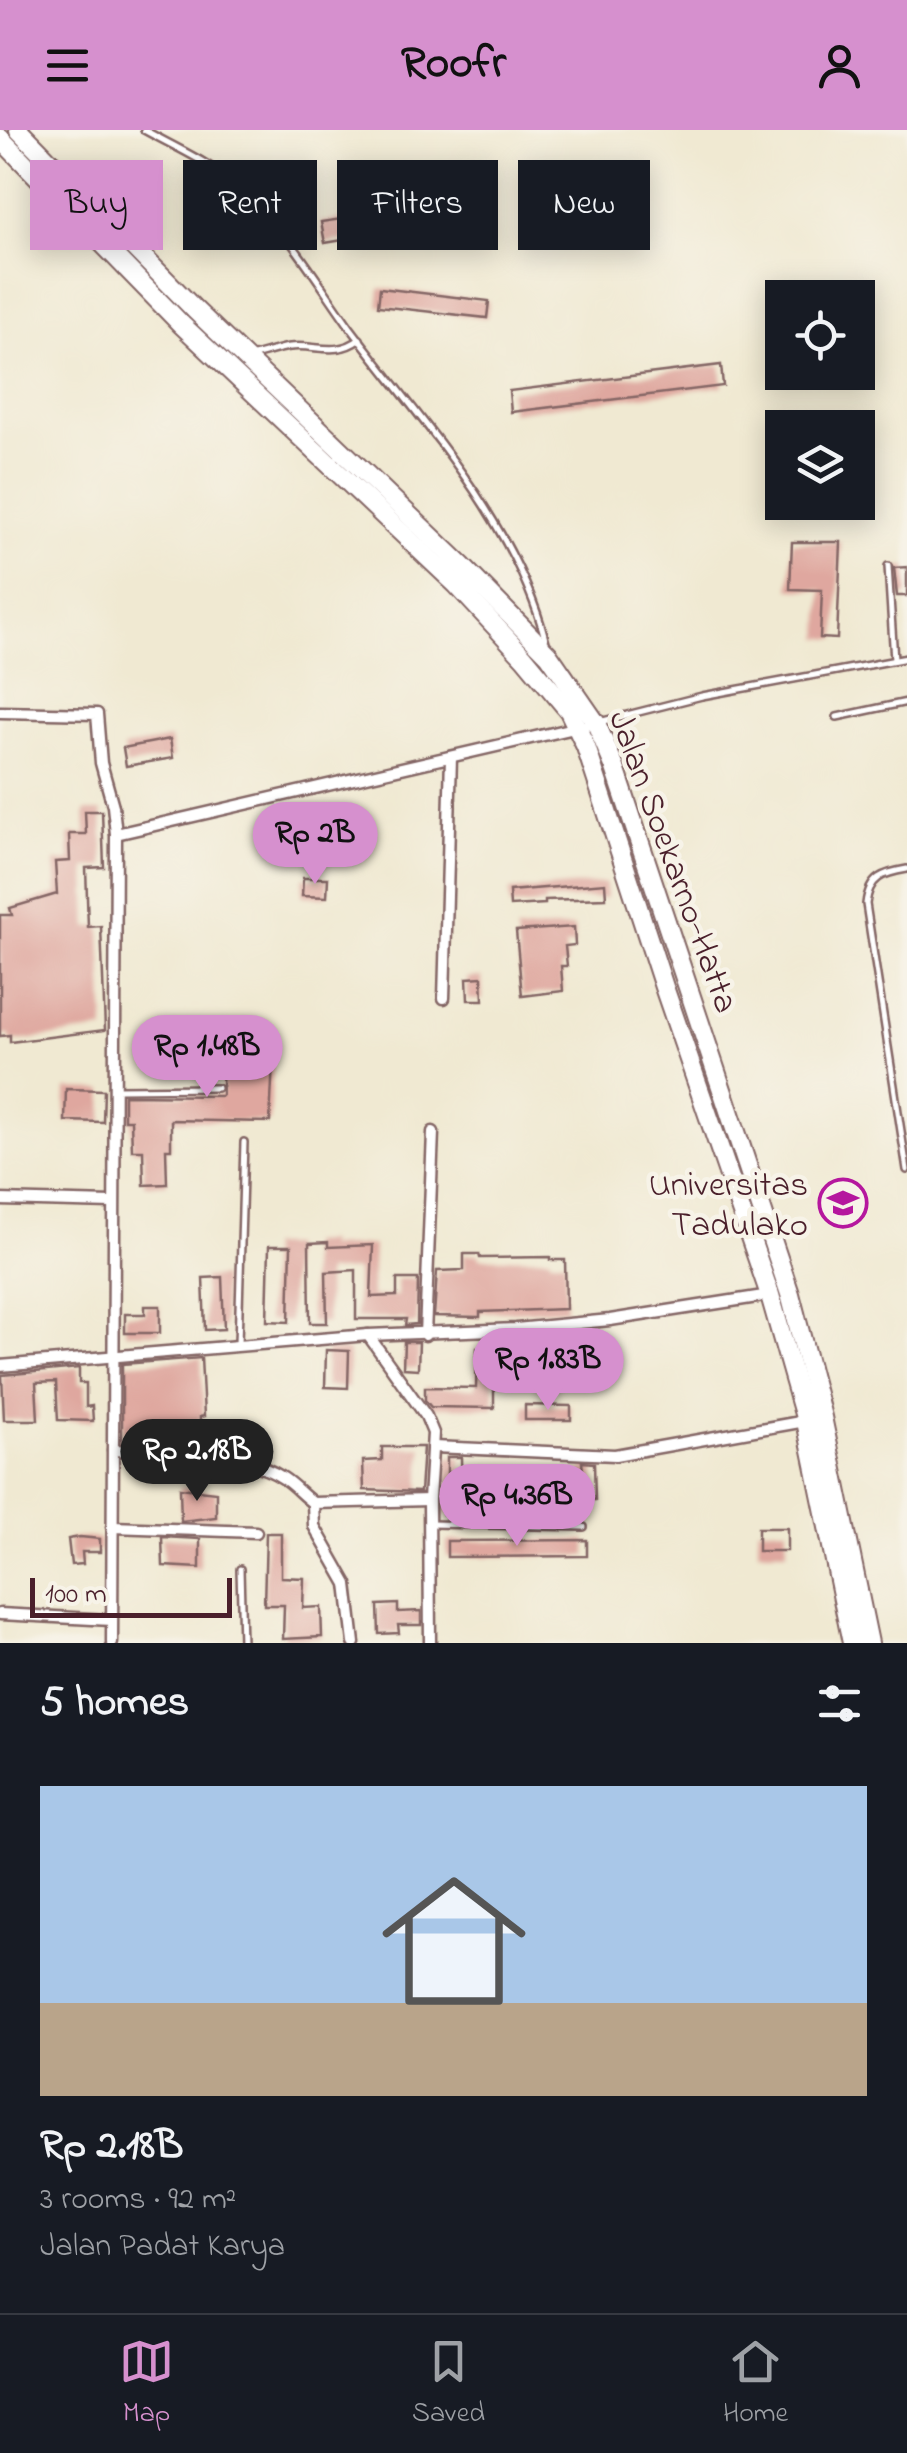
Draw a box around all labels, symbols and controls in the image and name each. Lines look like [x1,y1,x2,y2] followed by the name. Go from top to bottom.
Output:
[401,32,506,98] text: Roofr
[40,38,95,93] icon: menu
[812,38,867,93] icon: person
[30,160,163,250] chip: Buy
[183,160,317,250] chip: Rent
[337,160,498,250] chip: Filters
[518,160,650,250] chip: New
[765,280,875,520] map controls
[765,280,875,390] button: locate
[765,410,875,520] button: layers
[593,704,750,1021] street label: Jalan Soekarno-Hatta
[245,802,385,887] pin: Rp 2B
[275,811,355,858] text: Rp 2B
[104,1015,310,1100] pin: Rp 1.48B
[154,1024,260,1071] text: Rp 1.48B
[649,1161,808,1252] place label: Universitas Tadulako
[817,1177,869,1229] school or university icon: Universitas Tadulako
[445,1328,651,1413] pin: Rp 1.83B
[495,1337,601,1384] text: Rp 1.83B
[94,1419,300,1504] pin: Rp 2.18B
[142,1428,252,1475] text: Rp 2.18B
[414,1464,620,1549] pin: Rp 4.36B
[461,1473,573,1520] text: Rp 4.36B
[30,1573,232,1618] scale bar
[45,1575,107,1616] text: 100 m
[40,1673,189,1734] text: 5 homes
[812,1676,867,1731] icon: filters
[364,1851,544,2031] icon: home
[40,2116,183,2177] text: Rp 2.18B
[40,2177,236,2224] text: 3 rooms · 92 m²
[40,2224,285,2271] text: Jalan Padat Karya
[119,2334,174,2435] tab: Map
[412,2334,485,2435] tab: Saved
[723,2334,788,2435] tab: Home

